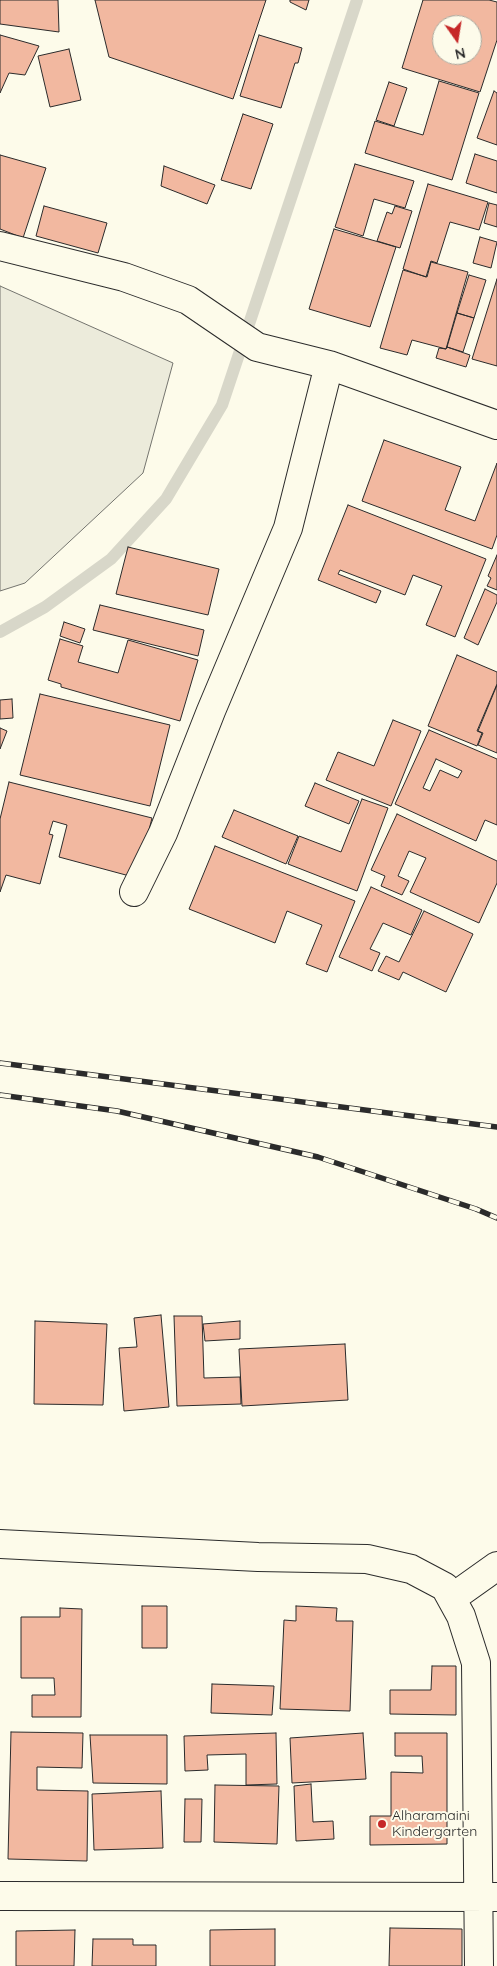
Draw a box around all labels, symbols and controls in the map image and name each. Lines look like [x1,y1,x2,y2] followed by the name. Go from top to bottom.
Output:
[432,15,482,65] north arrow
[453,44,467,64] text: N
[392,1808,477,1840] place label: Alharamaini Kindergarten
[376,1818,388,1830] marker: Alharamaini Kindergarten

